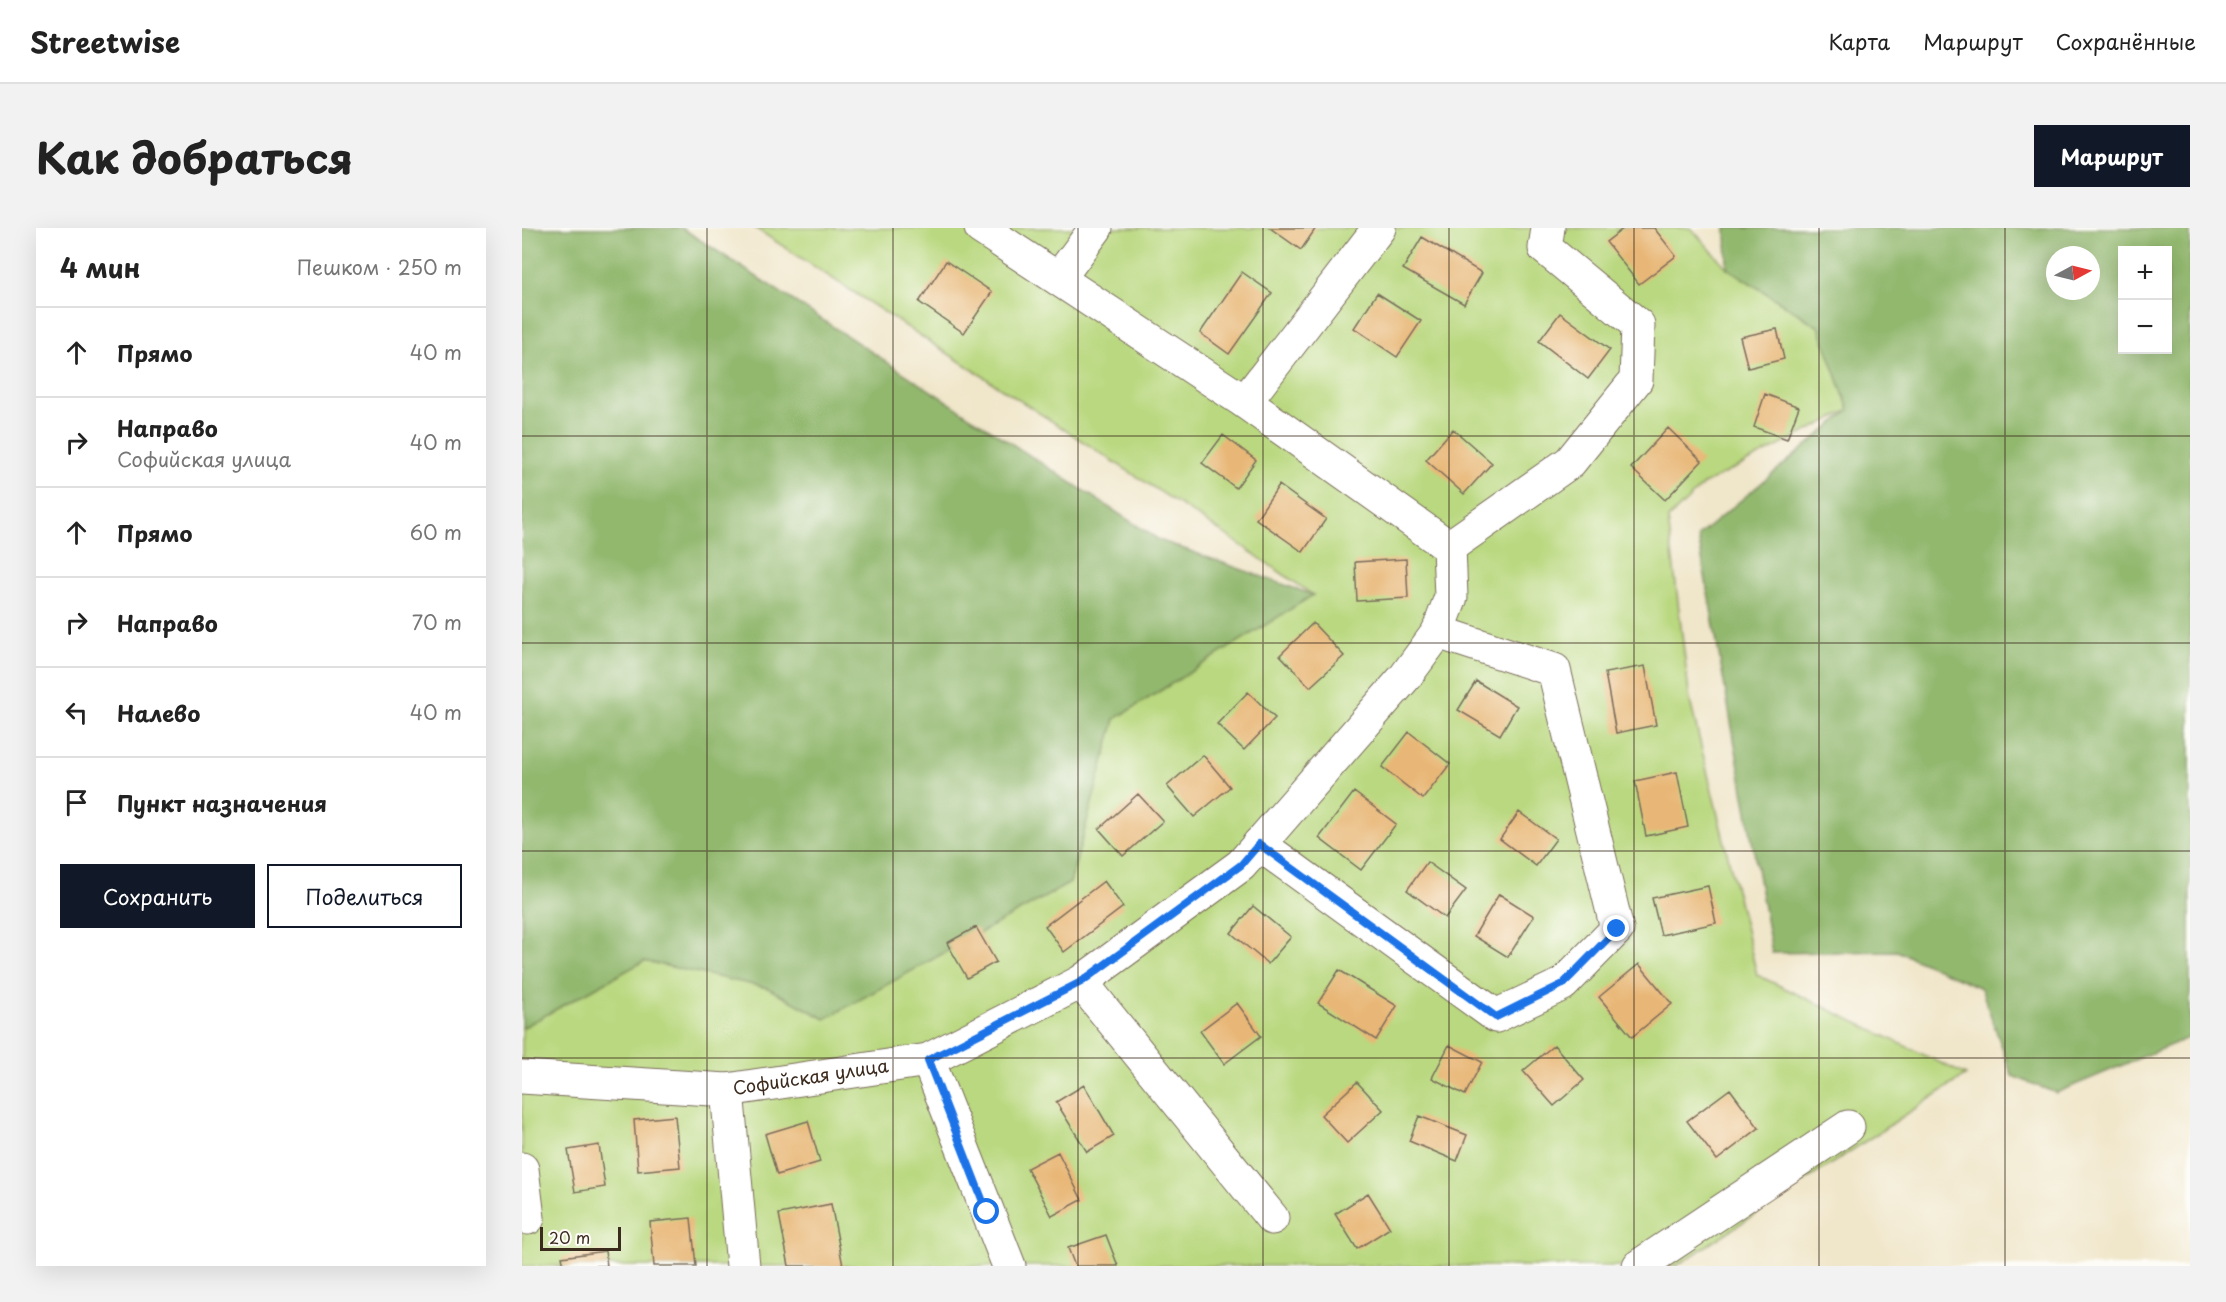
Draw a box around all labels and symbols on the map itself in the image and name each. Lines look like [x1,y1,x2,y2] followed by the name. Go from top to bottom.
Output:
[2046,246,2100,300] north arrow
[1603,915,1629,941] route end
[731,1051,891,1101] street label: Софийская улица
[973,1198,999,1224] route start
[540,1224,621,1252] scale bar

